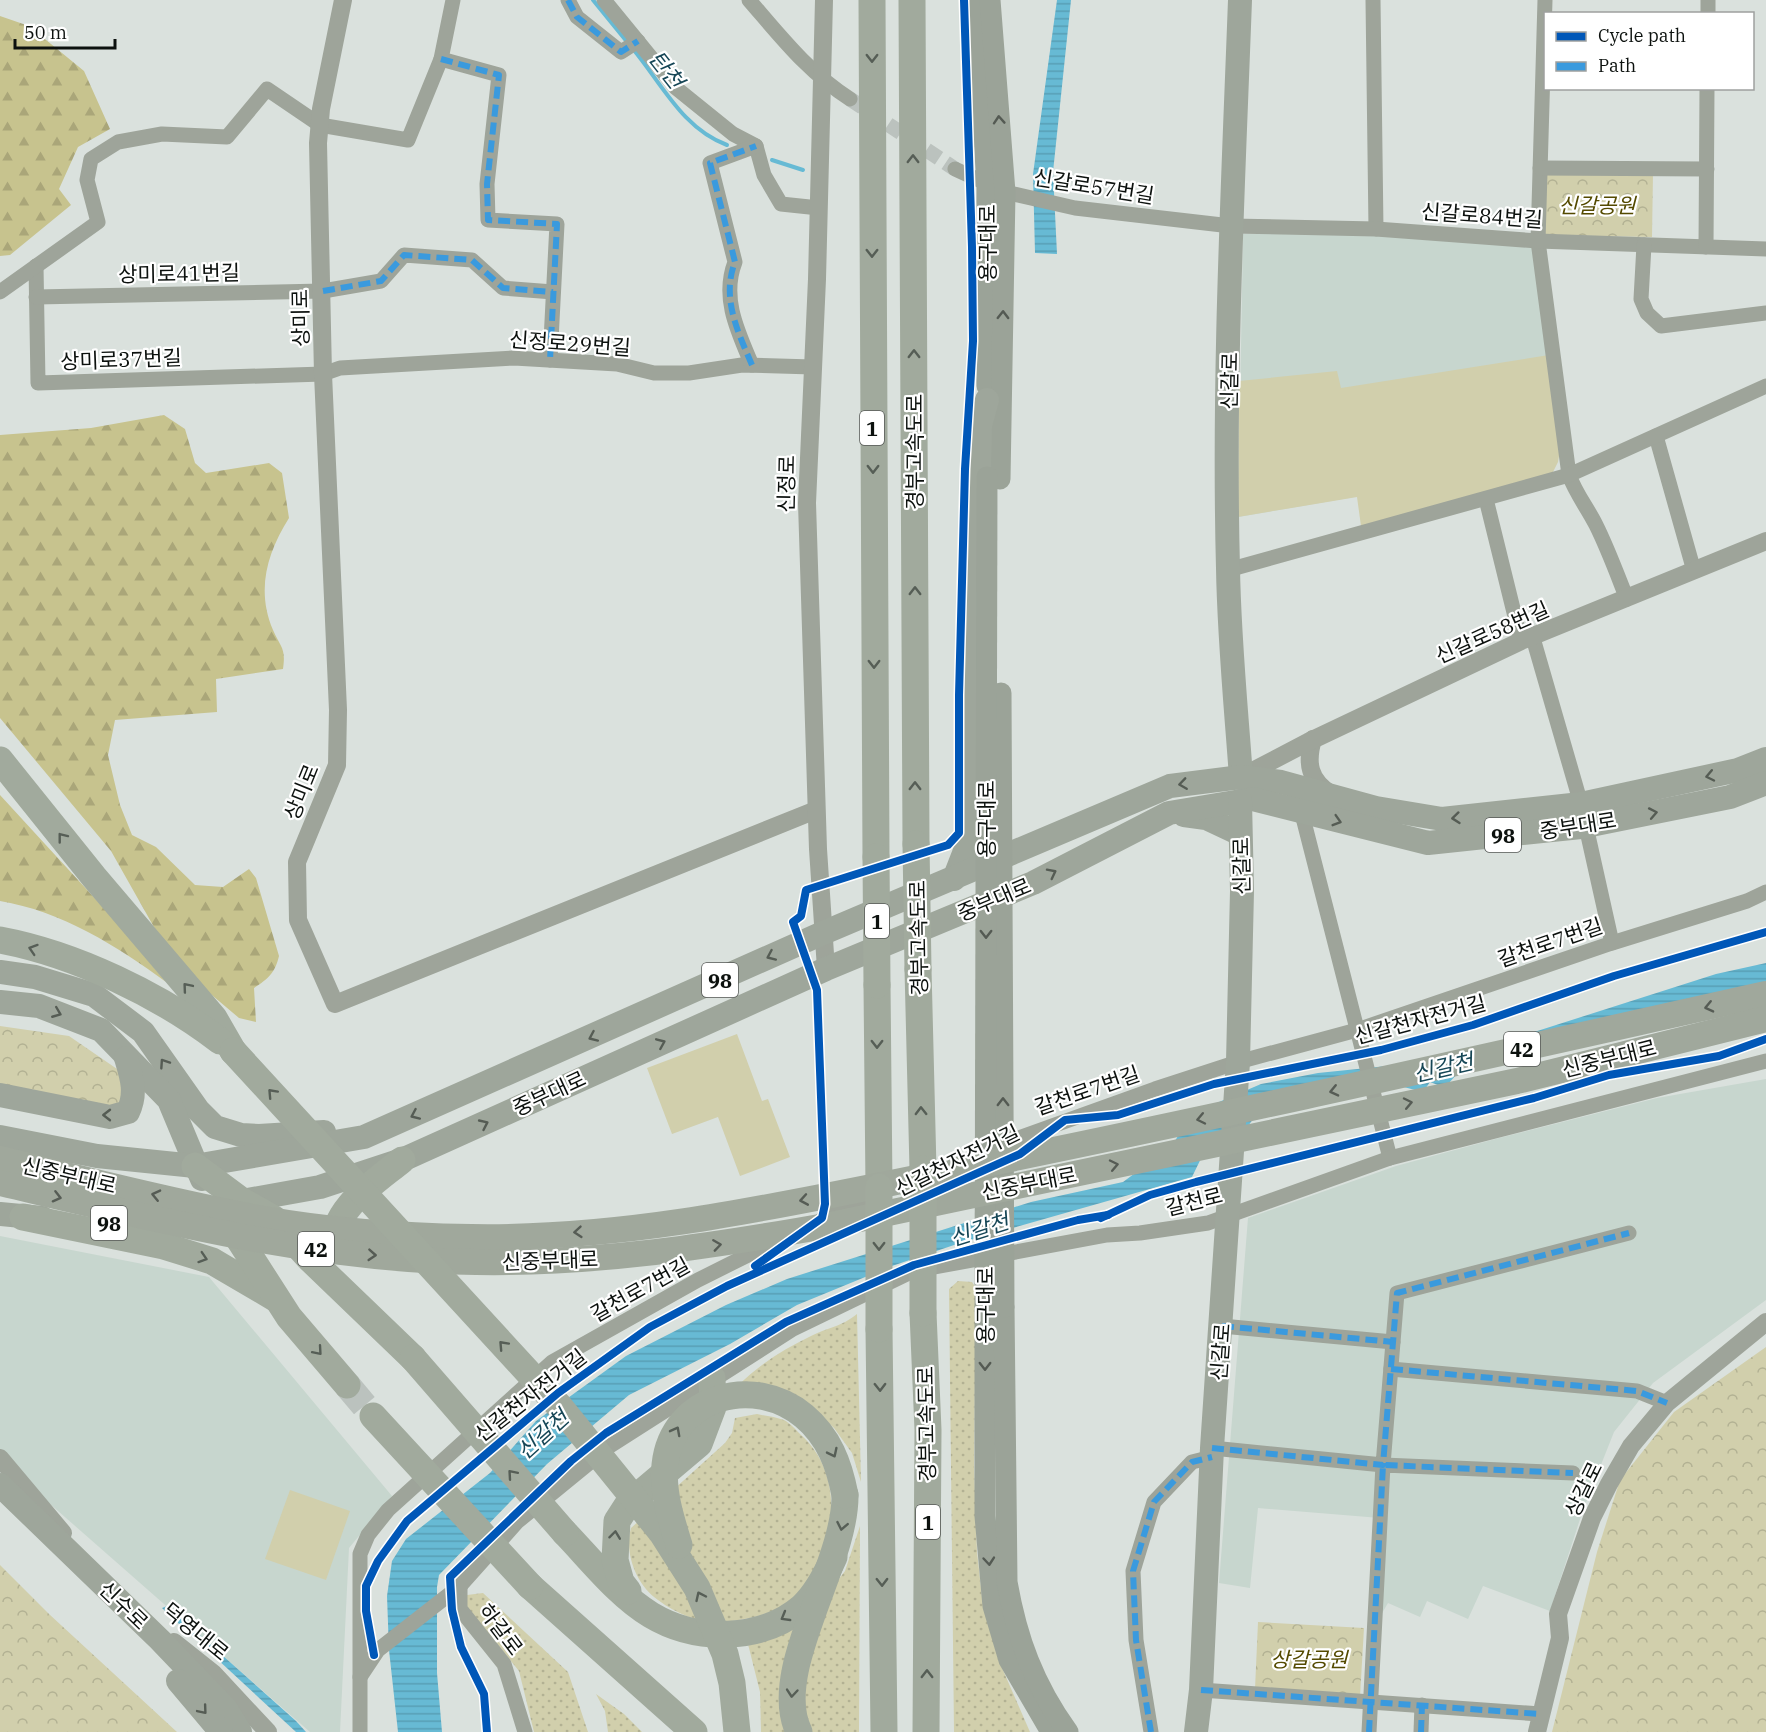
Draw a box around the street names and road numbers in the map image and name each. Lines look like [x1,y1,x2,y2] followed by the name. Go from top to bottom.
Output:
[1032,163,1156,209] street label: 신갈로57번길
[1420,197,1544,233] street label: 신갈로84번길
[973,204,1001,282] street label: 용구대로
[118,258,240,288] street label: 상미로41번길
[285,289,315,347] street label: 상미로
[508,325,632,361] street label: 신정로29번길
[60,343,182,375] street label: 상미로37번길
[1214,352,1244,410] street label: 신갈로
[900,394,928,510] street label: 경부고속도로
[860,411,884,445] road number: 1
[771,455,801,513] street label: 신정로
[1431,594,1553,670] street label: 신갈로58번길
[277,760,325,824] street label: 상미로
[972,780,1000,858] street label: 용구대로
[1538,805,1618,845] street label: 중부대로
[1485,818,1521,852] road number: 98
[1226,837,1256,895] street label: 신갈로
[953,871,1035,927] street label: 중부대로
[903,880,933,996] street label: 경부고속도로
[865,904,889,938] road number: 1
[1494,911,1606,973] street label: 갈천로7번길
[702,963,738,997] road number: 98
[1351,988,1489,1050] street label: 신갈천자전거길
[1504,1032,1540,1066] road number: 42
[1559,1033,1659,1083] street label: 신중부대로
[1031,1059,1143,1121] street label: 갈천로7번길
[508,1064,590,1122] street label: 중부대로
[890,1118,1024,1202] street label: 신갈천자전거길
[19,1150,119,1200] street label: 신중부대로
[979,1160,1079,1206] street label: 신중부대로
[1162,1180,1226,1222] street label: 갈천로
[91,1206,127,1240] road number: 98
[298,1232,334,1266] road number: 42
[501,1244,599,1276] street label: 신중부대로
[585,1250,695,1328] street label: 갈천로7번길
[971,1266,999,1344] street label: 용구대로
[1204,1322,1236,1382] street label: 신갈로
[469,1343,591,1447] street label: 신갈천자전거길
[911,1366,941,1482] street label: 경부고속도로
[1558,1457,1608,1521] street label: 상갈로
[916,1505,940,1539] road number: 1
[93,1575,155,1635] street label: 신수로
[157,1596,235,1666] street label: 덕영대로
[472,1597,530,1661] street label: 하갈로

